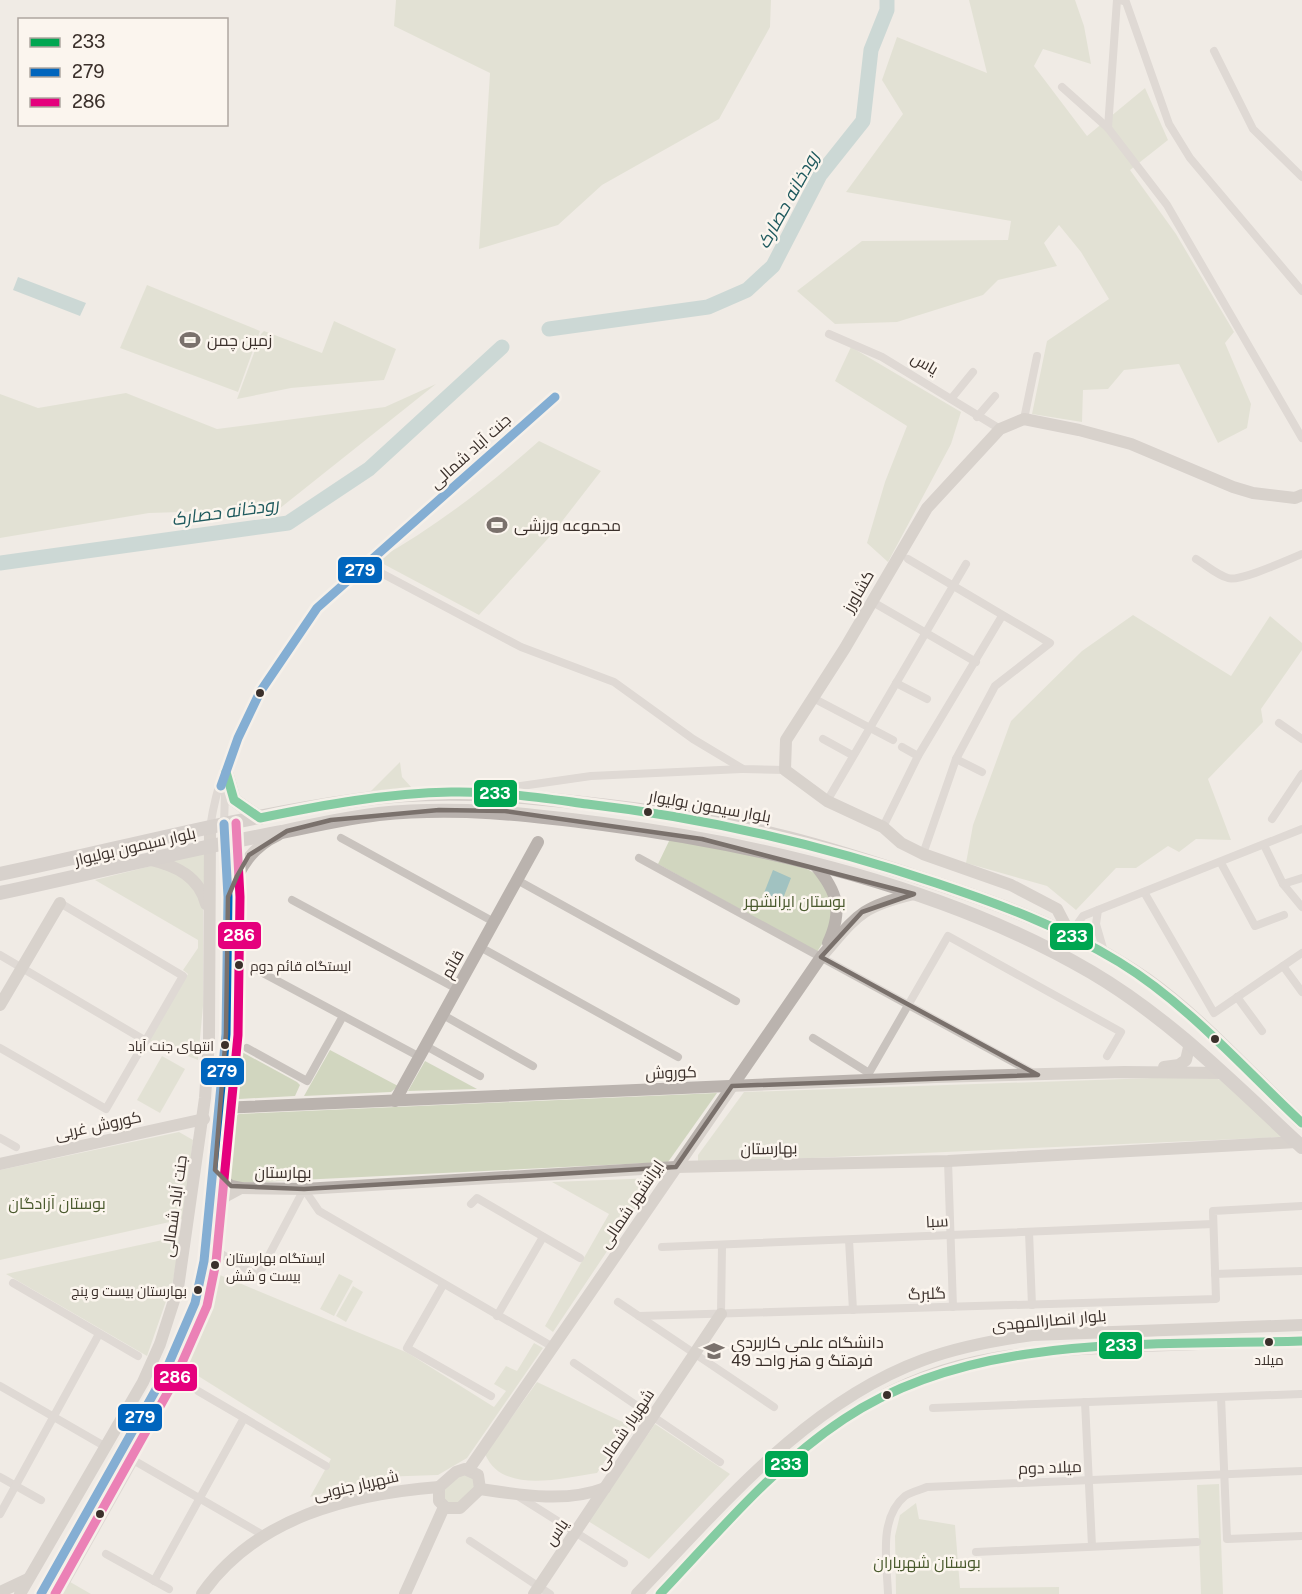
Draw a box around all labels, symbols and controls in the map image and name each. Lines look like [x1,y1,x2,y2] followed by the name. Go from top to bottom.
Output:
[18,18,228,126] legend
[72,31,105,52] text: 233
[72,61,104,82] text: 279
[72,91,105,112] text: 286
[752,146,823,252] water label: رودخانه حصارک
[178,328,202,352] sports icon: زمین چمن
[207,331,272,352] place label: زمین چمن
[907,348,942,380] street label: یاس
[426,410,516,494] street label: جنت آباد شمالی
[170,493,281,529] water label: رودخانه حصارک
[485,513,509,537] sports icon: مجموعه ورزشی
[514,516,621,536] place label: مجموعه ورزشی
[337,556,383,584] line badge: 279
[345,561,375,580] text: 279
[838,567,878,617] street label: کشاورز
[254,687,266,699] unlabelled marker
[473,779,518,808] line badge: 233
[479,784,511,803] text: 233
[646,786,772,828] street label: بلوار سیمون بولیوار
[642,806,654,818] unlabelled marker
[72,823,198,871] street label: بلوار سیمون بولیوار
[743,892,846,912] park label: بوستان ایرانشهر
[217,921,262,950] line badge: 286
[1049,922,1094,951] line badge: 233
[223,926,255,945] text: 286
[1056,927,1088,946] text: 233
[437,947,470,983] street label: قائم
[250,958,351,976] place label: ایستگاه قائم دوم
[233,959,245,971] marker: ایستگاه قائم دوم
[1209,1033,1221,1045] unlabelled marker
[128,1038,214,1054] place label: انتهای جنت آباد
[219,1039,231,1051] marker: انتهای جنت آباد
[200,1057,245,1086] line badge: 279
[207,1062,237,1081] text: 279
[645,1062,697,1084] street label: کوروش
[53,1107,143,1145] street label: کوروش غربی
[740,1139,798,1159] street label: بهارستان
[158,1154,192,1258] street label: جنت آباد شمالی
[595,1157,669,1253] street label: ایرانشهر شمالی
[254,1163,312,1183] street label: بهارستان
[8,1194,106,1214] park label: بوستان آزادگان
[925,1211,949,1232] street label: سبا
[226,1250,325,1284] place label: ایستگاه بهارستان بیست و شش
[209,1259,221,1271] marker: ایستگاه بهارستان بیست و شش
[71,1283,187,1301] place label: بهارستان بیست و پنج
[908,1283,946,1304] street label: گلبرگ
[192,1284,204,1296] marker: بهارستان بیست و پنج
[991,1306,1107,1336] street label: بلوار انصارالمهدی
[1098,1331,1143,1360] line badge: 233
[731,1333,884,1370] place label: دانشگاه علمی کاربردی فرهتگ و هنر واحد 49
[1105,1336,1137,1355] text: 233
[1263,1336,1275,1348] marker: میلاد
[702,1339,726,1363] school or university icon: دانشگاه علمی کاربردی فرهتگ و هنر واحد 49
[1254,1352,1284,1368] place label: میلاد
[153,1363,198,1392] line badge: 286
[159,1368,191,1387] text: 286
[591,1385,659,1474] street label: شهریار شمالی
[881,1389,893,1401] unlabelled marker
[117,1403,163,1432] line badge: 279
[125,1408,155,1427] text: 279
[764,1450,809,1478] line badge: 233
[770,1455,802,1474] text: 233
[1018,1457,1082,1480] street label: میلاد دوم
[312,1466,401,1505] street label: شهریار جنوبی
[94,1508,106,1520] unlabelled marker
[541,1515,573,1550] street label: یاس
[873,1553,981,1573] park label: بوستان شهریاران

